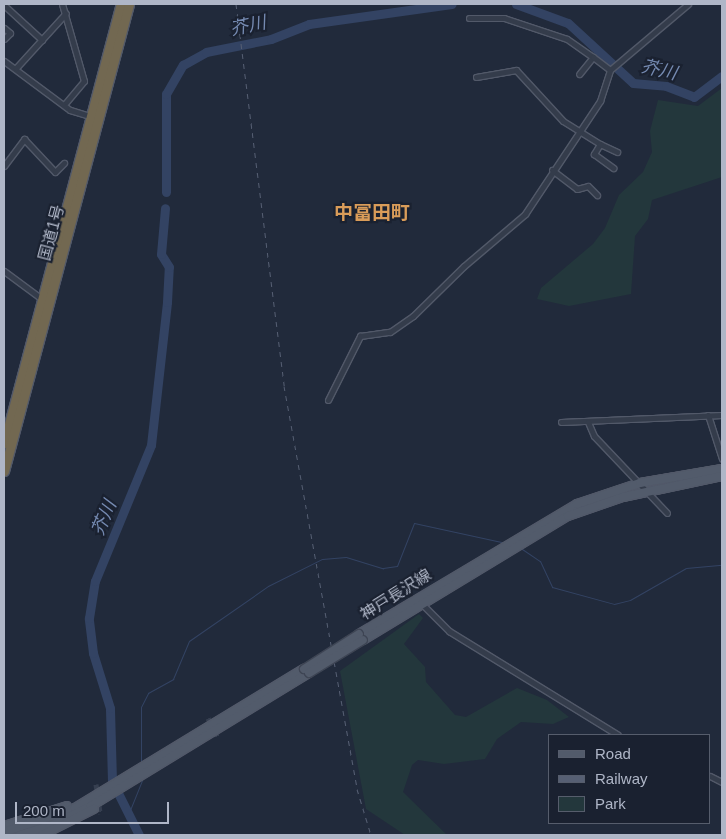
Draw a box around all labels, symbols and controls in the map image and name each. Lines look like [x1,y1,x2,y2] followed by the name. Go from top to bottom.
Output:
[228,12,268,40] water label: 芥川
[639,55,679,85] water label: 芥川
[334,202,410,224] district label: 中冨田町
[35,203,69,263] street label: 国道1号
[87,497,121,539] water label: 芥川
[357,566,435,624] street label: 神戸長沢線
[548,734,711,824] legend
[595,745,631,762] text: Road
[595,770,648,787] text: Railway
[18,792,171,824] scale bar
[595,795,626,812] text: Park
[23,802,65,819] text: 200 m

